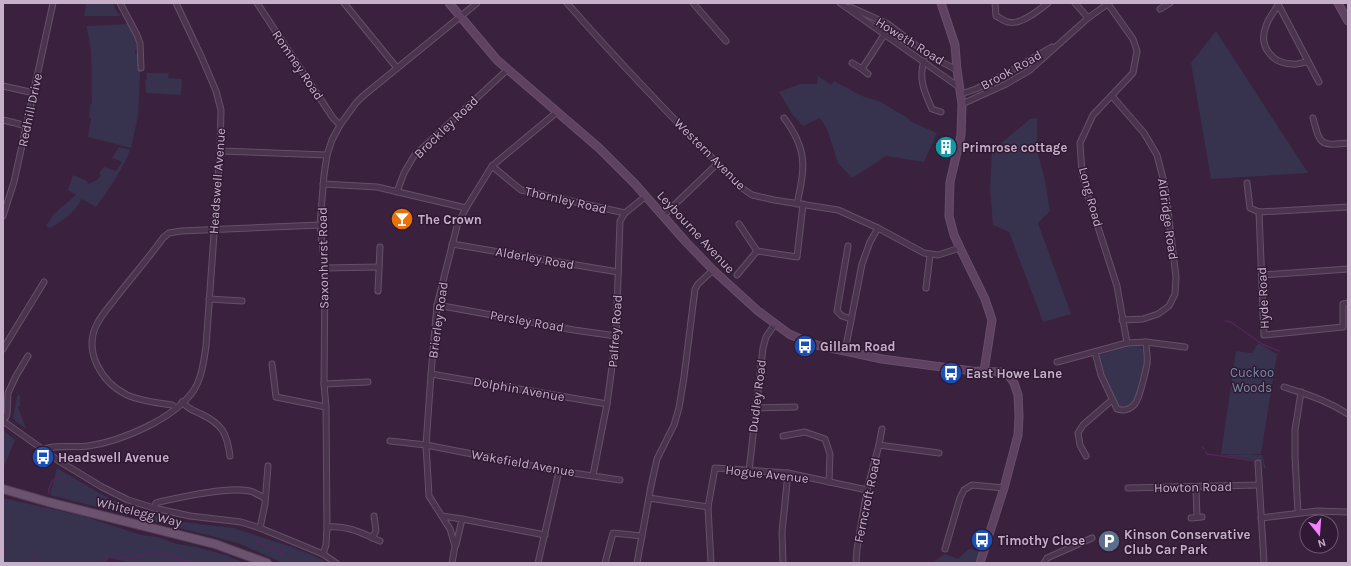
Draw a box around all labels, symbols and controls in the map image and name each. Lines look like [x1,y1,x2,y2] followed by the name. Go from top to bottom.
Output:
[873,14,947,68] street label: Howeth Road
[269,27,327,103] street label: Romney Road
[978,47,1044,93] street label: Brook Road
[15,72,45,148] street label: Redhill Drive
[411,93,481,161] street label: Brockley Road
[671,115,749,193] street label: Western Avenue
[206,127,228,235] street label: Headswell Avenue
[933,134,959,160] building icon: Primrose cottage
[962,140,1067,155] place label: Primrose cottage
[1076,165,1106,229] street label: Long Road
[1155,177,1181,261] street label: Aldridge Road
[524,183,608,217] street label: Thornley Road
[654,188,738,276] street label: Leybourne Avenue
[389,206,415,232] bar icon: The Crown
[315,207,331,309] street label: Saxonhurst Road
[418,212,482,227] place label: The Crown
[495,244,575,272] street label: Alderley Road
[1254,267,1272,329] street label: Hyde Road
[425,281,451,359] street label: Brierley Road
[605,294,625,368] street label: Palfrey Road
[489,307,565,335] street label: Persley Road
[792,333,818,359] bus stop icon: Gillam Road
[820,339,896,354] place label: Gillam Road
[745,359,769,433] street label: Dudley Road
[938,360,964,386] bus stop icon: East Howe Lane
[1230,365,1274,395] park label: Cuckoo Woods
[966,366,1062,381] place label: East Howe Lane
[472,374,566,404] street label: Dolphin Avenue
[30,444,56,470] bus stop icon: Headswell Avenue
[470,447,576,480] street label: Wakefield Avenue
[58,450,169,465] place label: Headswell Avenue
[851,456,883,544] street label: Ferncroft Road
[725,462,810,486] street label: Hogue Avenue
[1154,479,1232,495] street label: Howton Road
[95,494,183,530] street label: Whitelegg Way
[1299,514,1339,554] north arrow
[969,527,995,553] bus stop icon: Timothy Close
[1124,527,1251,557] place label: Kinson Conservative Club Car Park
[1096,528,1122,554] parking icon: Kinson Conservative Club Car Park
[998,533,1085,548] place label: Timothy Close
[1316,536,1327,550] text: N

